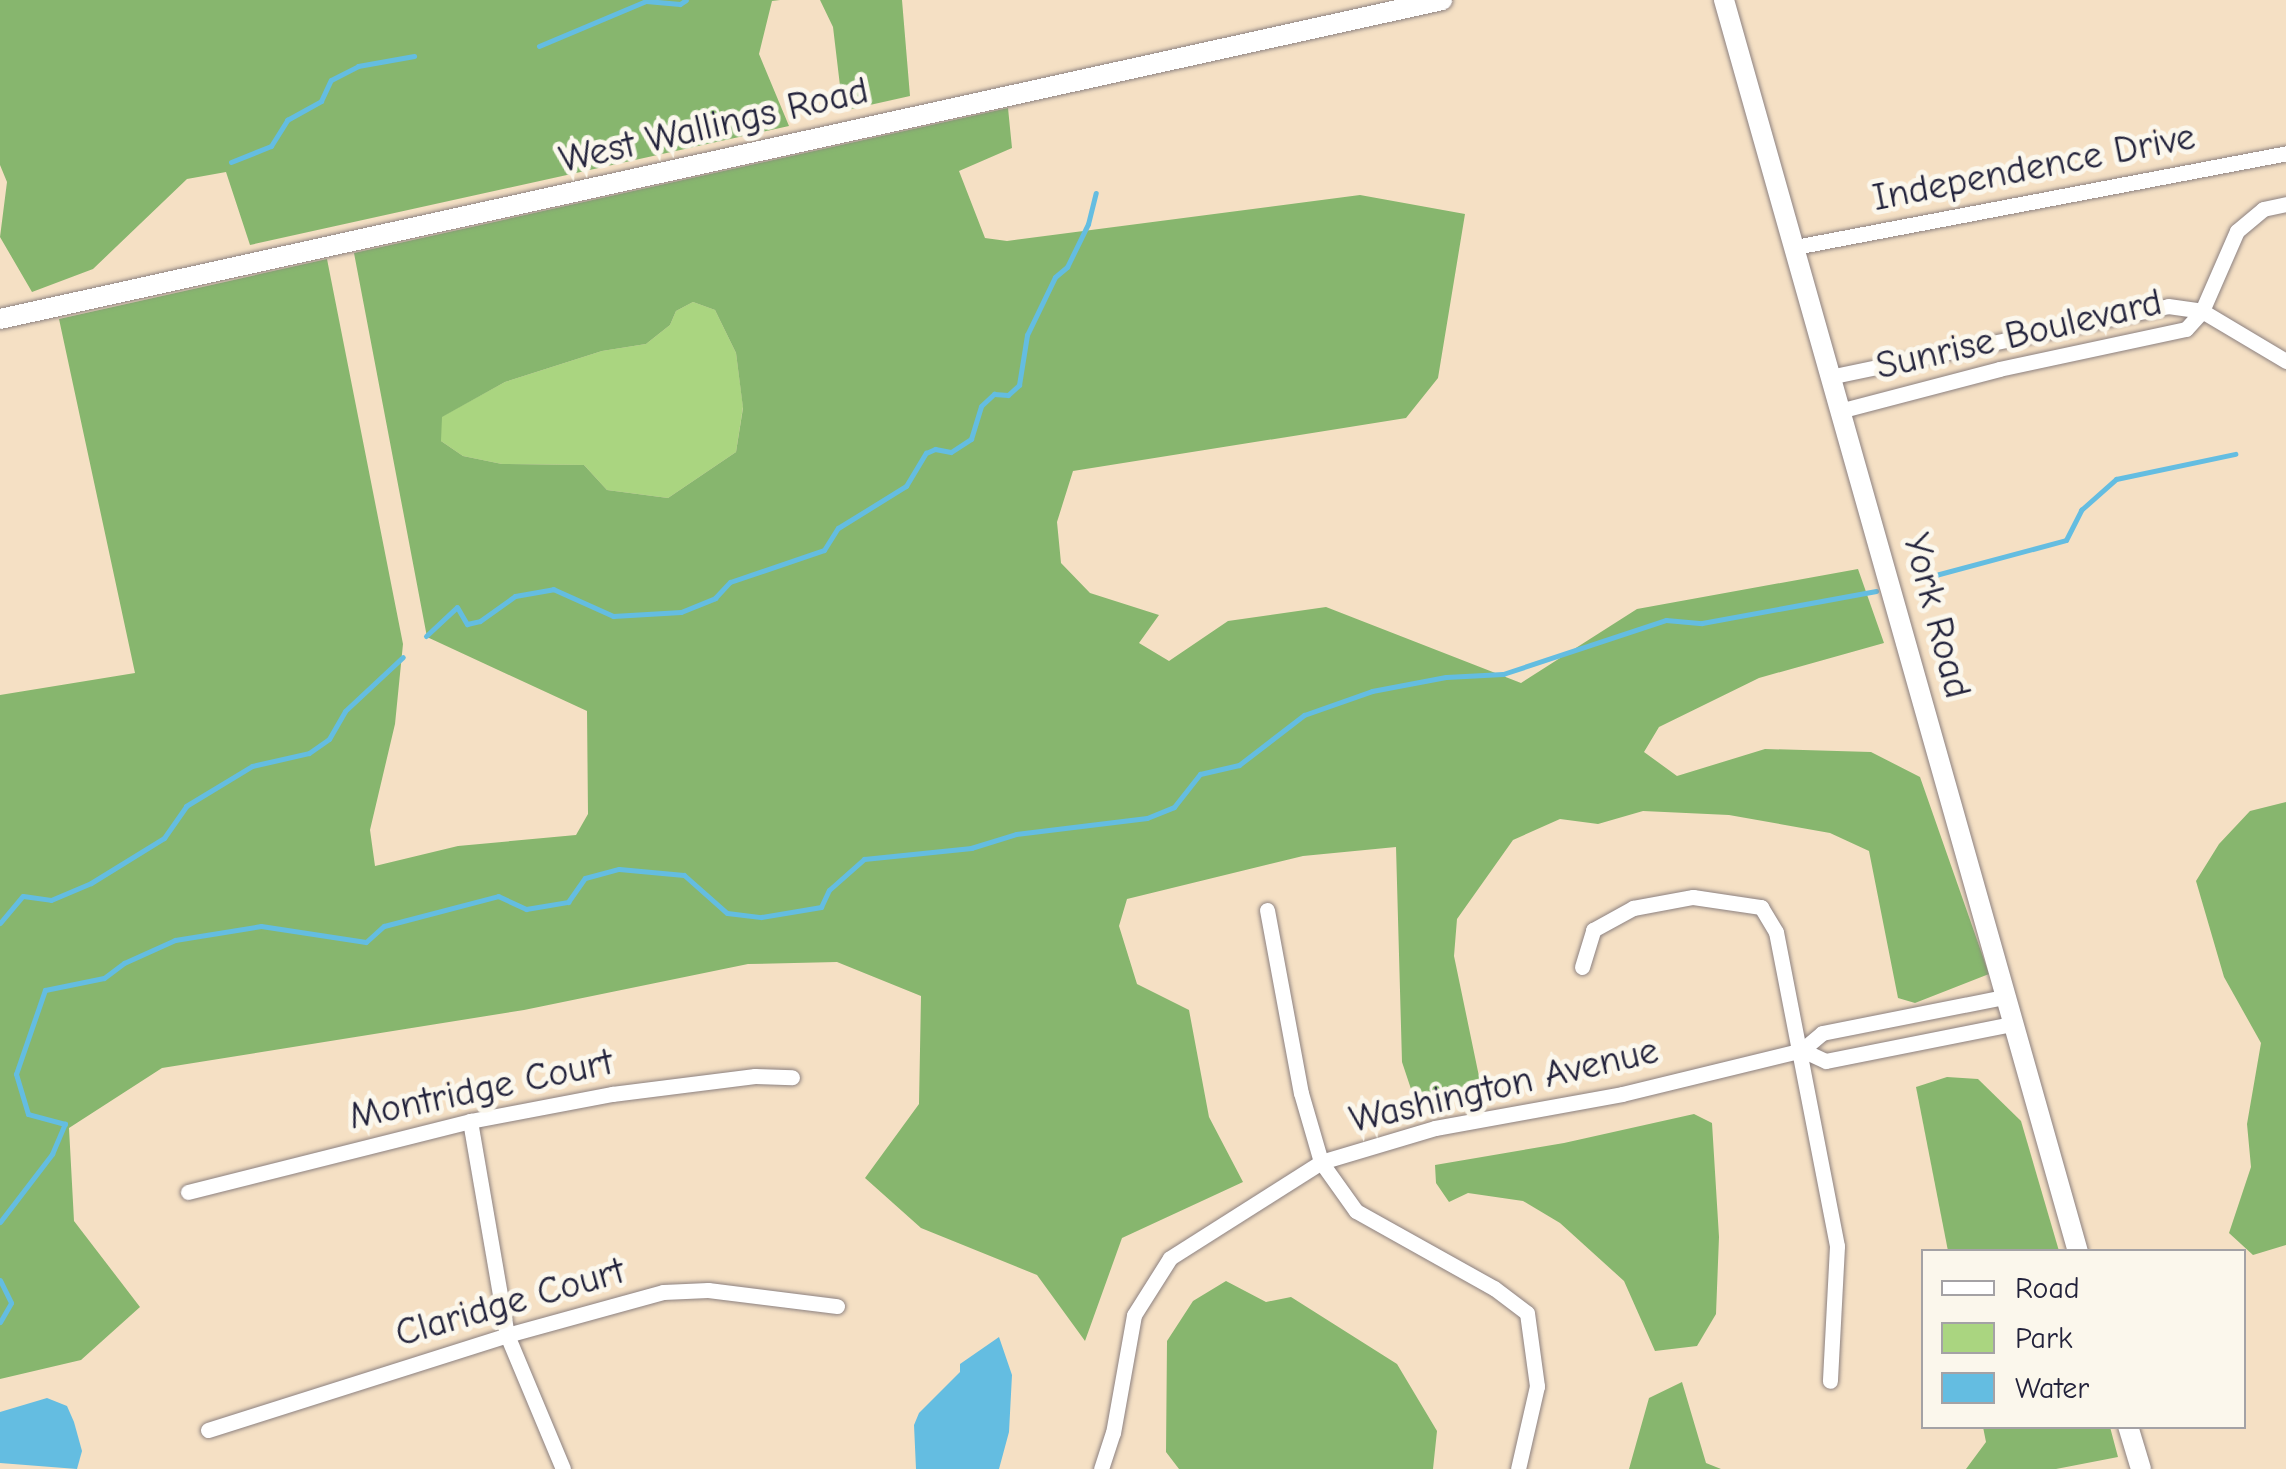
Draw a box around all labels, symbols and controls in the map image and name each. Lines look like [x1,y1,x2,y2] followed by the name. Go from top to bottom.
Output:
[555,68,873,184] street label: West Wallings Road
[1869,114,2199,222] street label: Independence Drive
[1872,280,2166,390] street label: Sunrise Boulevard
[1892,529,1980,703] street label: York Road
[1345,1028,1663,1144] street label: Washington Avenue
[345,1040,617,1140] street label: Montridge Court
[390,1249,630,1357] street label: Claridge Court
[1921,1249,2246,1429] legend
[2015,1271,2080,1306] text: Road
[2015,1321,2072,1356] text: Park
[2015,1371,2089,1406] text: Water

